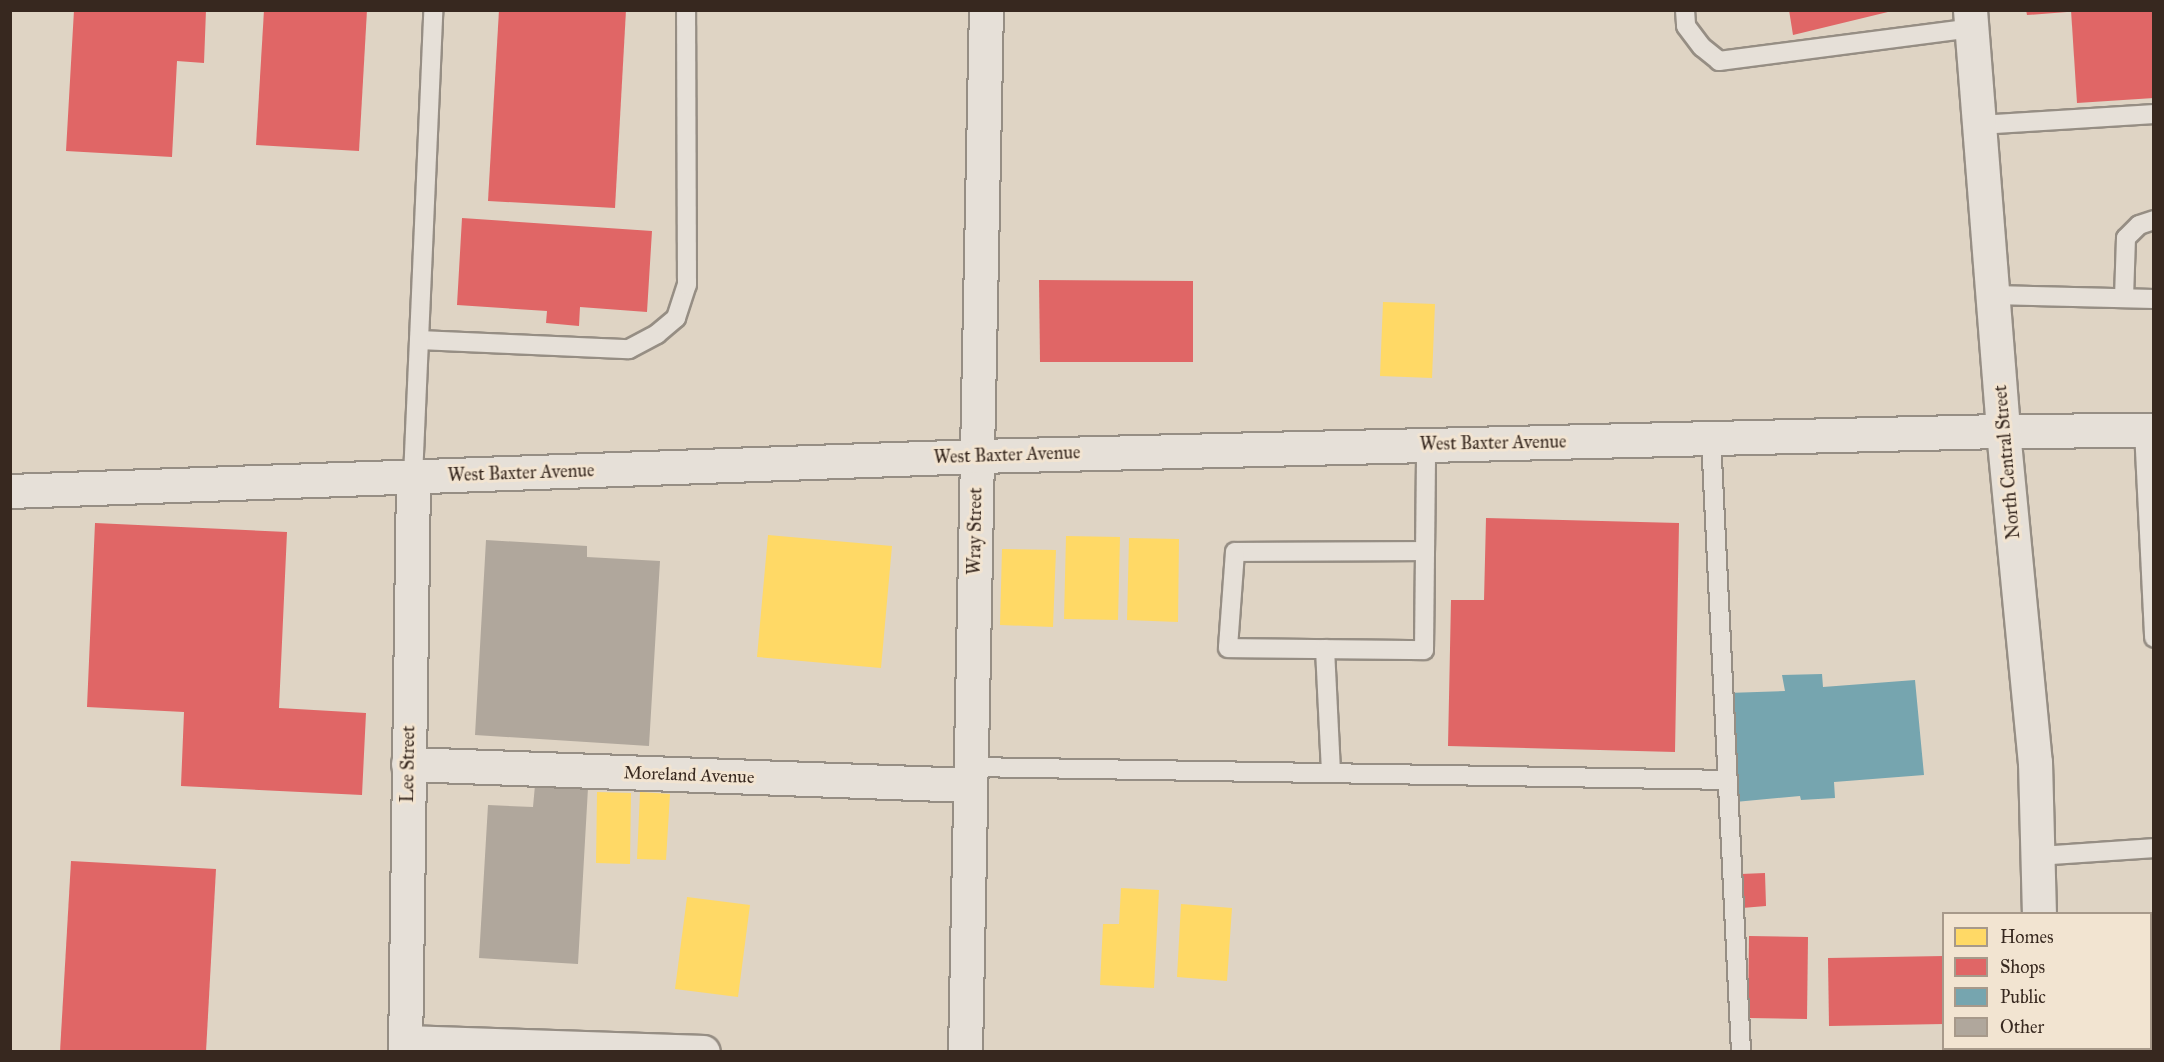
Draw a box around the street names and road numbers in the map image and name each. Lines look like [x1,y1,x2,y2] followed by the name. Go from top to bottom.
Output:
[1989,384,2025,540] street label: North Central Street
[1419,431,1567,455] street label: West Baxter Avenue
[933,442,1081,468] street label: West Baxter Avenue
[447,460,595,486] street label: West Baxter Avenue
[963,487,987,575] street label: Wray Street
[397,725,419,803] street label: Lee Street
[623,762,755,788] street label: Moreland Avenue

